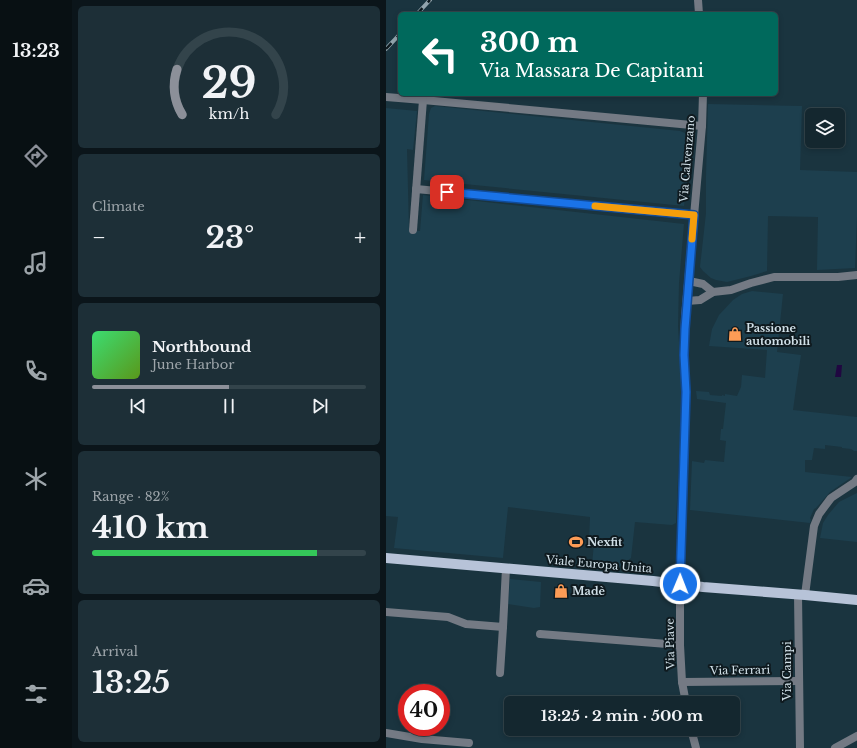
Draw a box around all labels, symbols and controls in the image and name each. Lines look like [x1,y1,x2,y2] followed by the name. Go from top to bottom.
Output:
[480,25,579,60] text: 300 m
[414,28,466,80] icon: left
[12,40,60,62] text: 13:23
[201,58,257,109] text: 29
[480,60,704,82] text: Via Massara De Capitani
[209,105,249,123] text: km/h
[805,108,845,148] map controls
[805,108,845,148] button: layers
[676,115,698,204] street label: Via Calvenzano
[22,142,50,170] icon: directions
[430,175,464,209] pin
[436,181,458,203] icon: arrive
[92,198,145,215] text: Climate
[206,219,254,256] text: 23°
[92,224,106,251] text: −
[354,224,366,251] text: +
[22,249,50,277] icon: music
[746,321,810,348] place label: Passione automobili
[727,326,743,342] shop icon: Passione automobili
[152,337,251,356] text: Northbound
[152,356,234,373] text: June Harbor
[22,357,50,385] icon: phone
[127,395,149,417] icon: previous
[218,395,240,417] icon: pause
[309,395,331,417] icon: next
[22,465,50,493] icon: climate
[92,488,169,505] text: Range · 82%
[92,509,209,546] text: 410 km
[568,534,584,550] sports icon: Nexfit
[587,535,623,549] place label: Nexfit
[544,552,653,576] street label: Viale Europa Unita
[659,563,701,605] position arrow
[22,572,50,600] icon: car
[553,583,569,599] shop icon: Madè
[572,584,606,598] place label: Madè
[663,618,677,671] street label: Via Piave
[780,641,794,702] street label: Via Campi
[92,643,138,660] text: Arrival
[709,662,770,678] street label: Via Ferrari
[92,664,170,701] text: 13:25
[22,680,50,708] icon: filters
[398,684,450,736] speed limit sign: 40
[541,706,703,725] text: 13:25 · 2 min · 500 m

